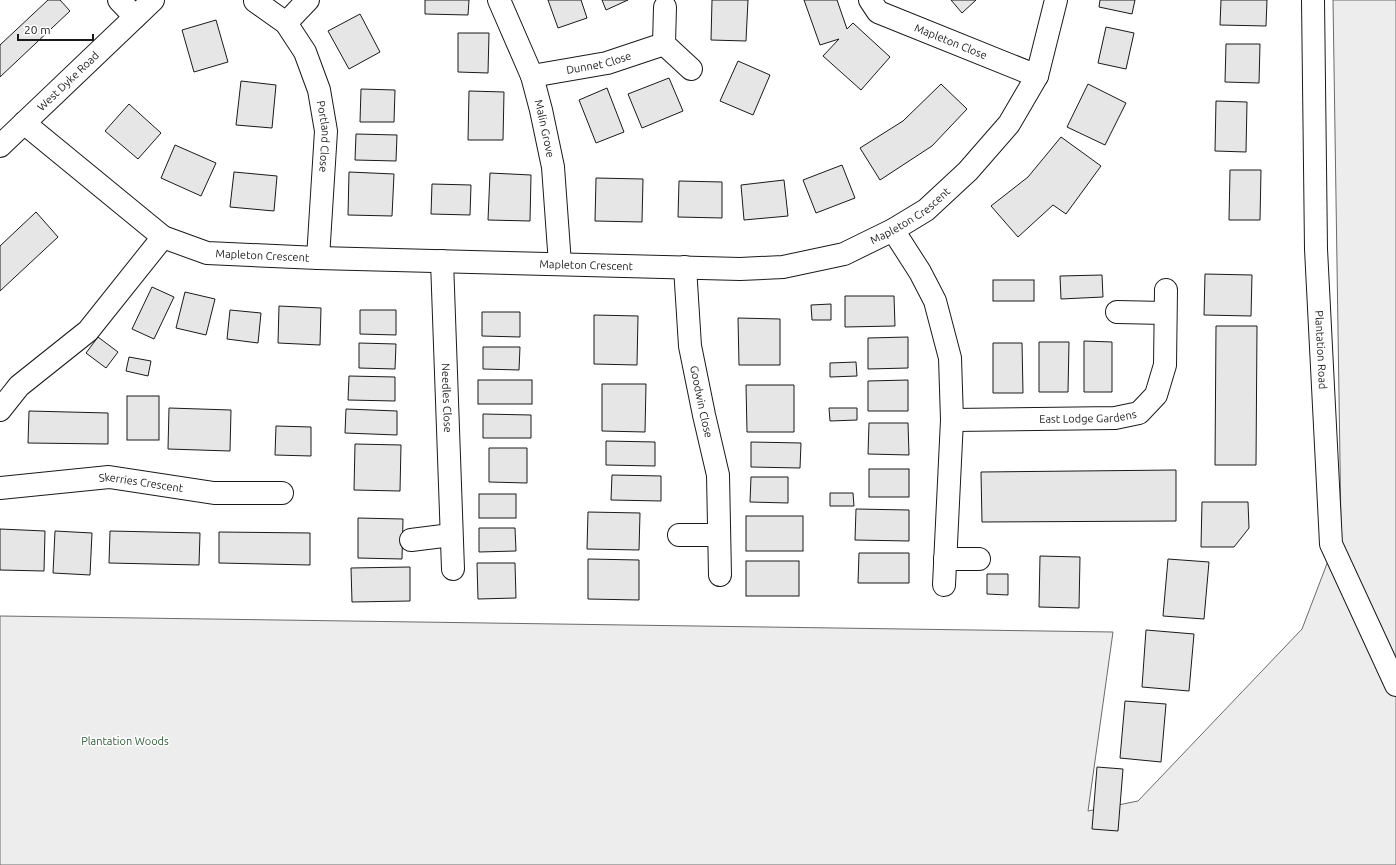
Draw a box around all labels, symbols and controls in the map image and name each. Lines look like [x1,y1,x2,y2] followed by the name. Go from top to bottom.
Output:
[18,16,93,42] scale bar
[913,21,989,61] street label: Mapleton Close
[24,23,51,36] text: 20 m
[35,49,101,113] street label: West Dyke Road
[565,49,633,76] street label: Dunnet Close
[533,98,557,159] street label: Malin Grove
[315,100,332,173] street label: Portland Close
[868,184,953,246] street label: Mapleton Crescent
[215,247,310,264] street label: Mapleton Crescent
[539,258,634,272] street label: Mapleton Crescent
[1313,310,1329,390] street label: Plantation Road
[440,363,454,433] street label: Needles Close
[688,364,715,439] street label: Goodwin Close
[1039,408,1138,425] street label: East Lodge Gardens
[98,471,185,494] street label: Skerries Crescent
[81,735,169,747] park label: Plantation Woods

